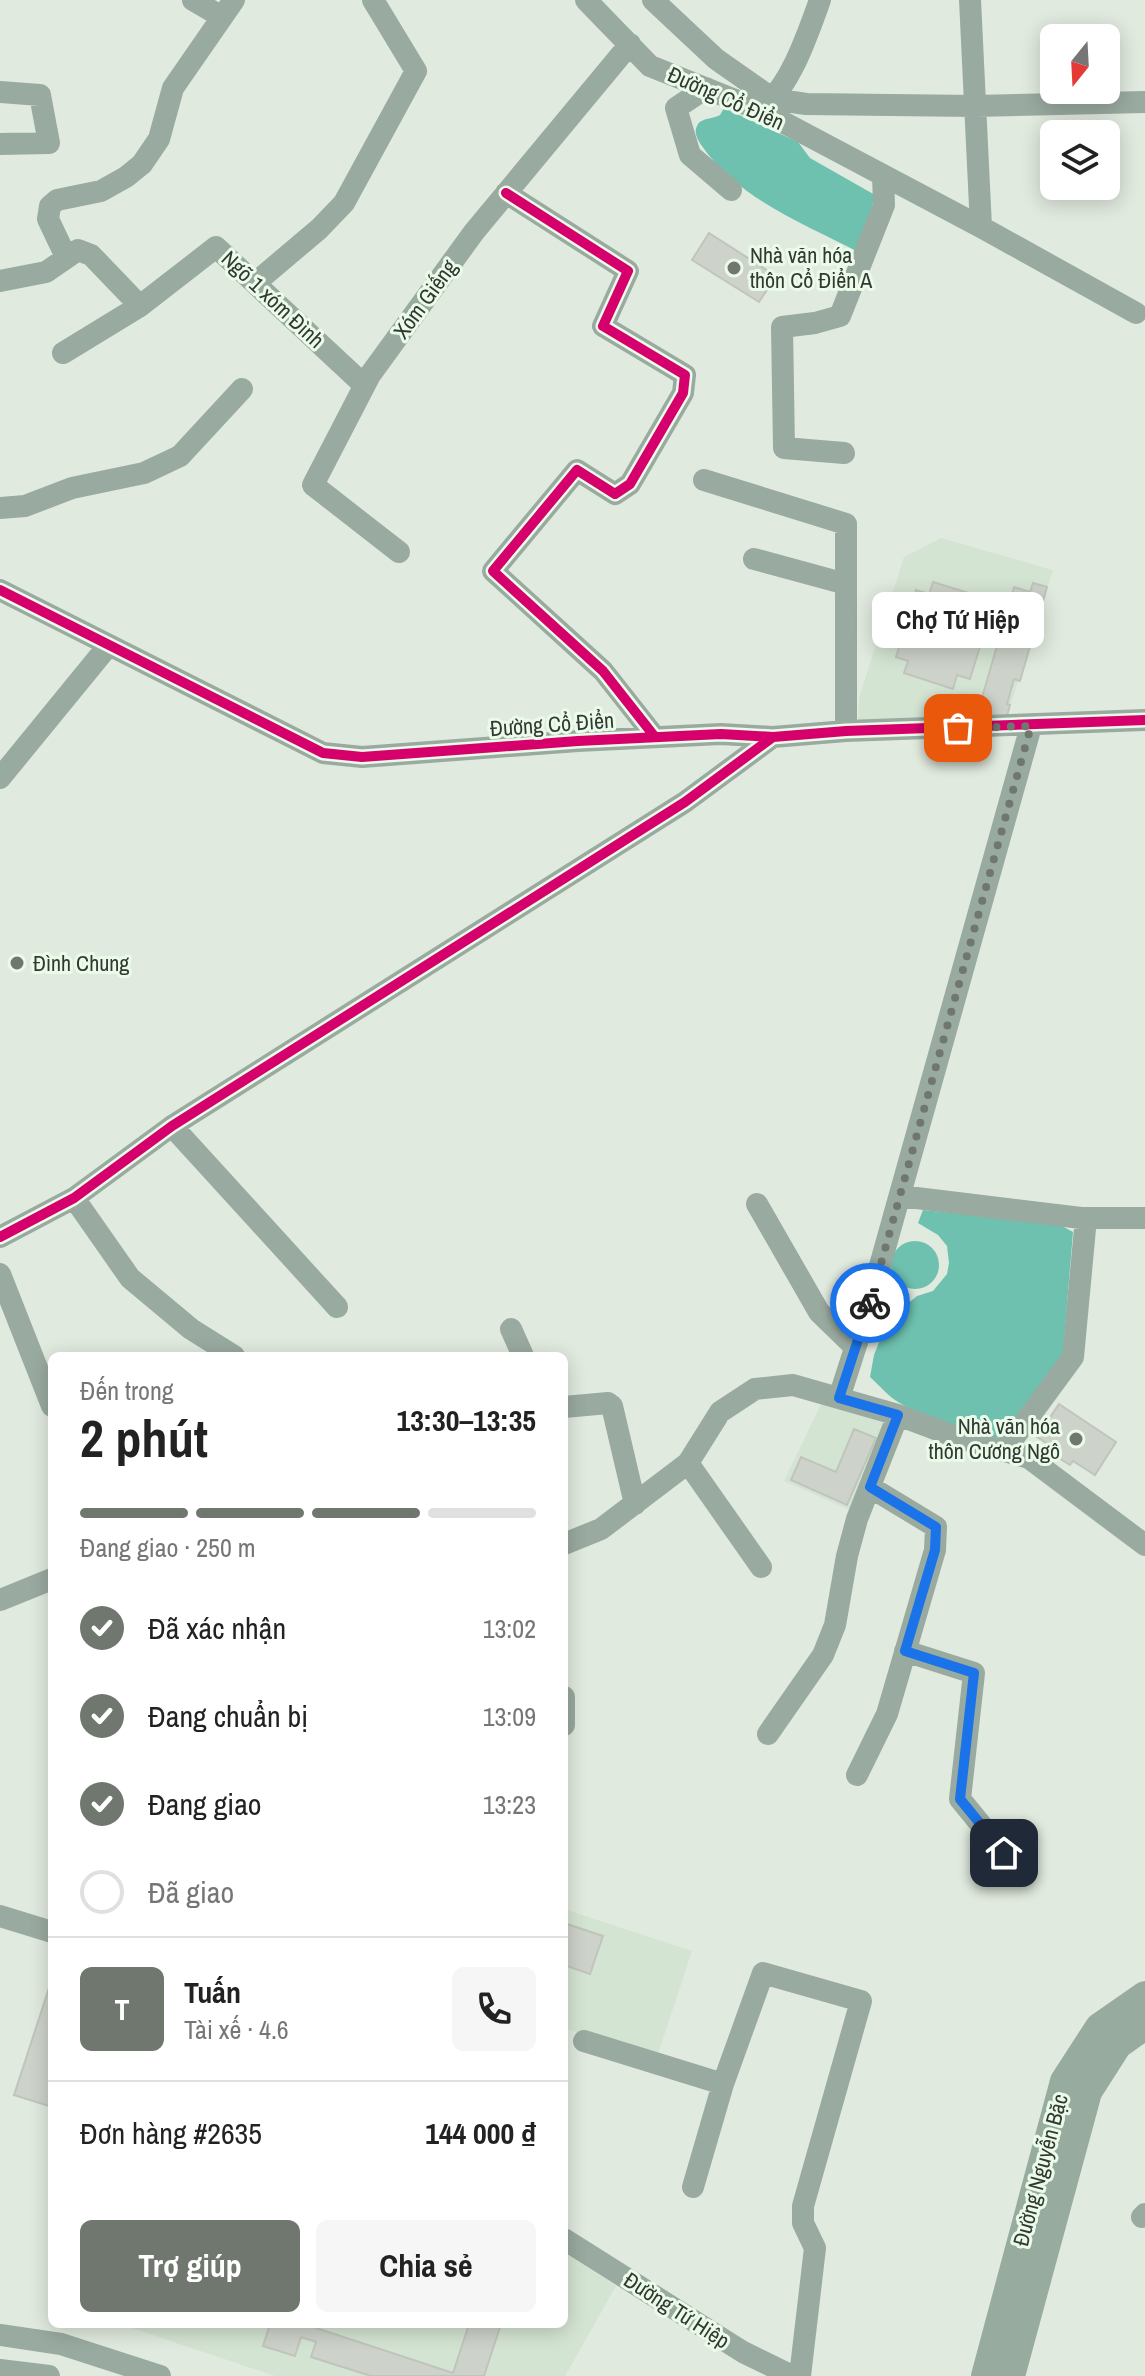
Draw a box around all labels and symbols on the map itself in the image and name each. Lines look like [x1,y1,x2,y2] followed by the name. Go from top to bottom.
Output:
[1040,24,1120,104] north arrow
[663,59,789,137] street label: Đường Cổ Điển
[750,240,873,295] place label: Nhà văn hóa thôn Cổ Điển A
[215,244,331,354] street label: Ngõ 1 xóm Đình
[386,253,464,345] street label: Xóm Giếng
[725,259,743,277] marker: Nhà văn hóa thôn Cổ Điển A
[872,592,1044,648] callout: Chợ Tứ Hiệp
[924,694,992,762] pin
[489,705,615,743] street label: Đường Cổ Điển
[33,948,129,978] place label: Đình Chung
[8,954,26,972] marker: Đình Chung
[830,1263,910,1343] courier
[929,1411,1060,1466] place label: Nhà văn hóa thôn Cương Ngô
[1067,1430,1085,1448] marker: Nhà văn hóa thôn Cương Ngô
[970,1819,1038,1887] pin
[1005,2091,1075,2249] street label: Đường Nguyễn Bặc
[618,2265,736,2355] street label: Đường Tứ Hiệp

